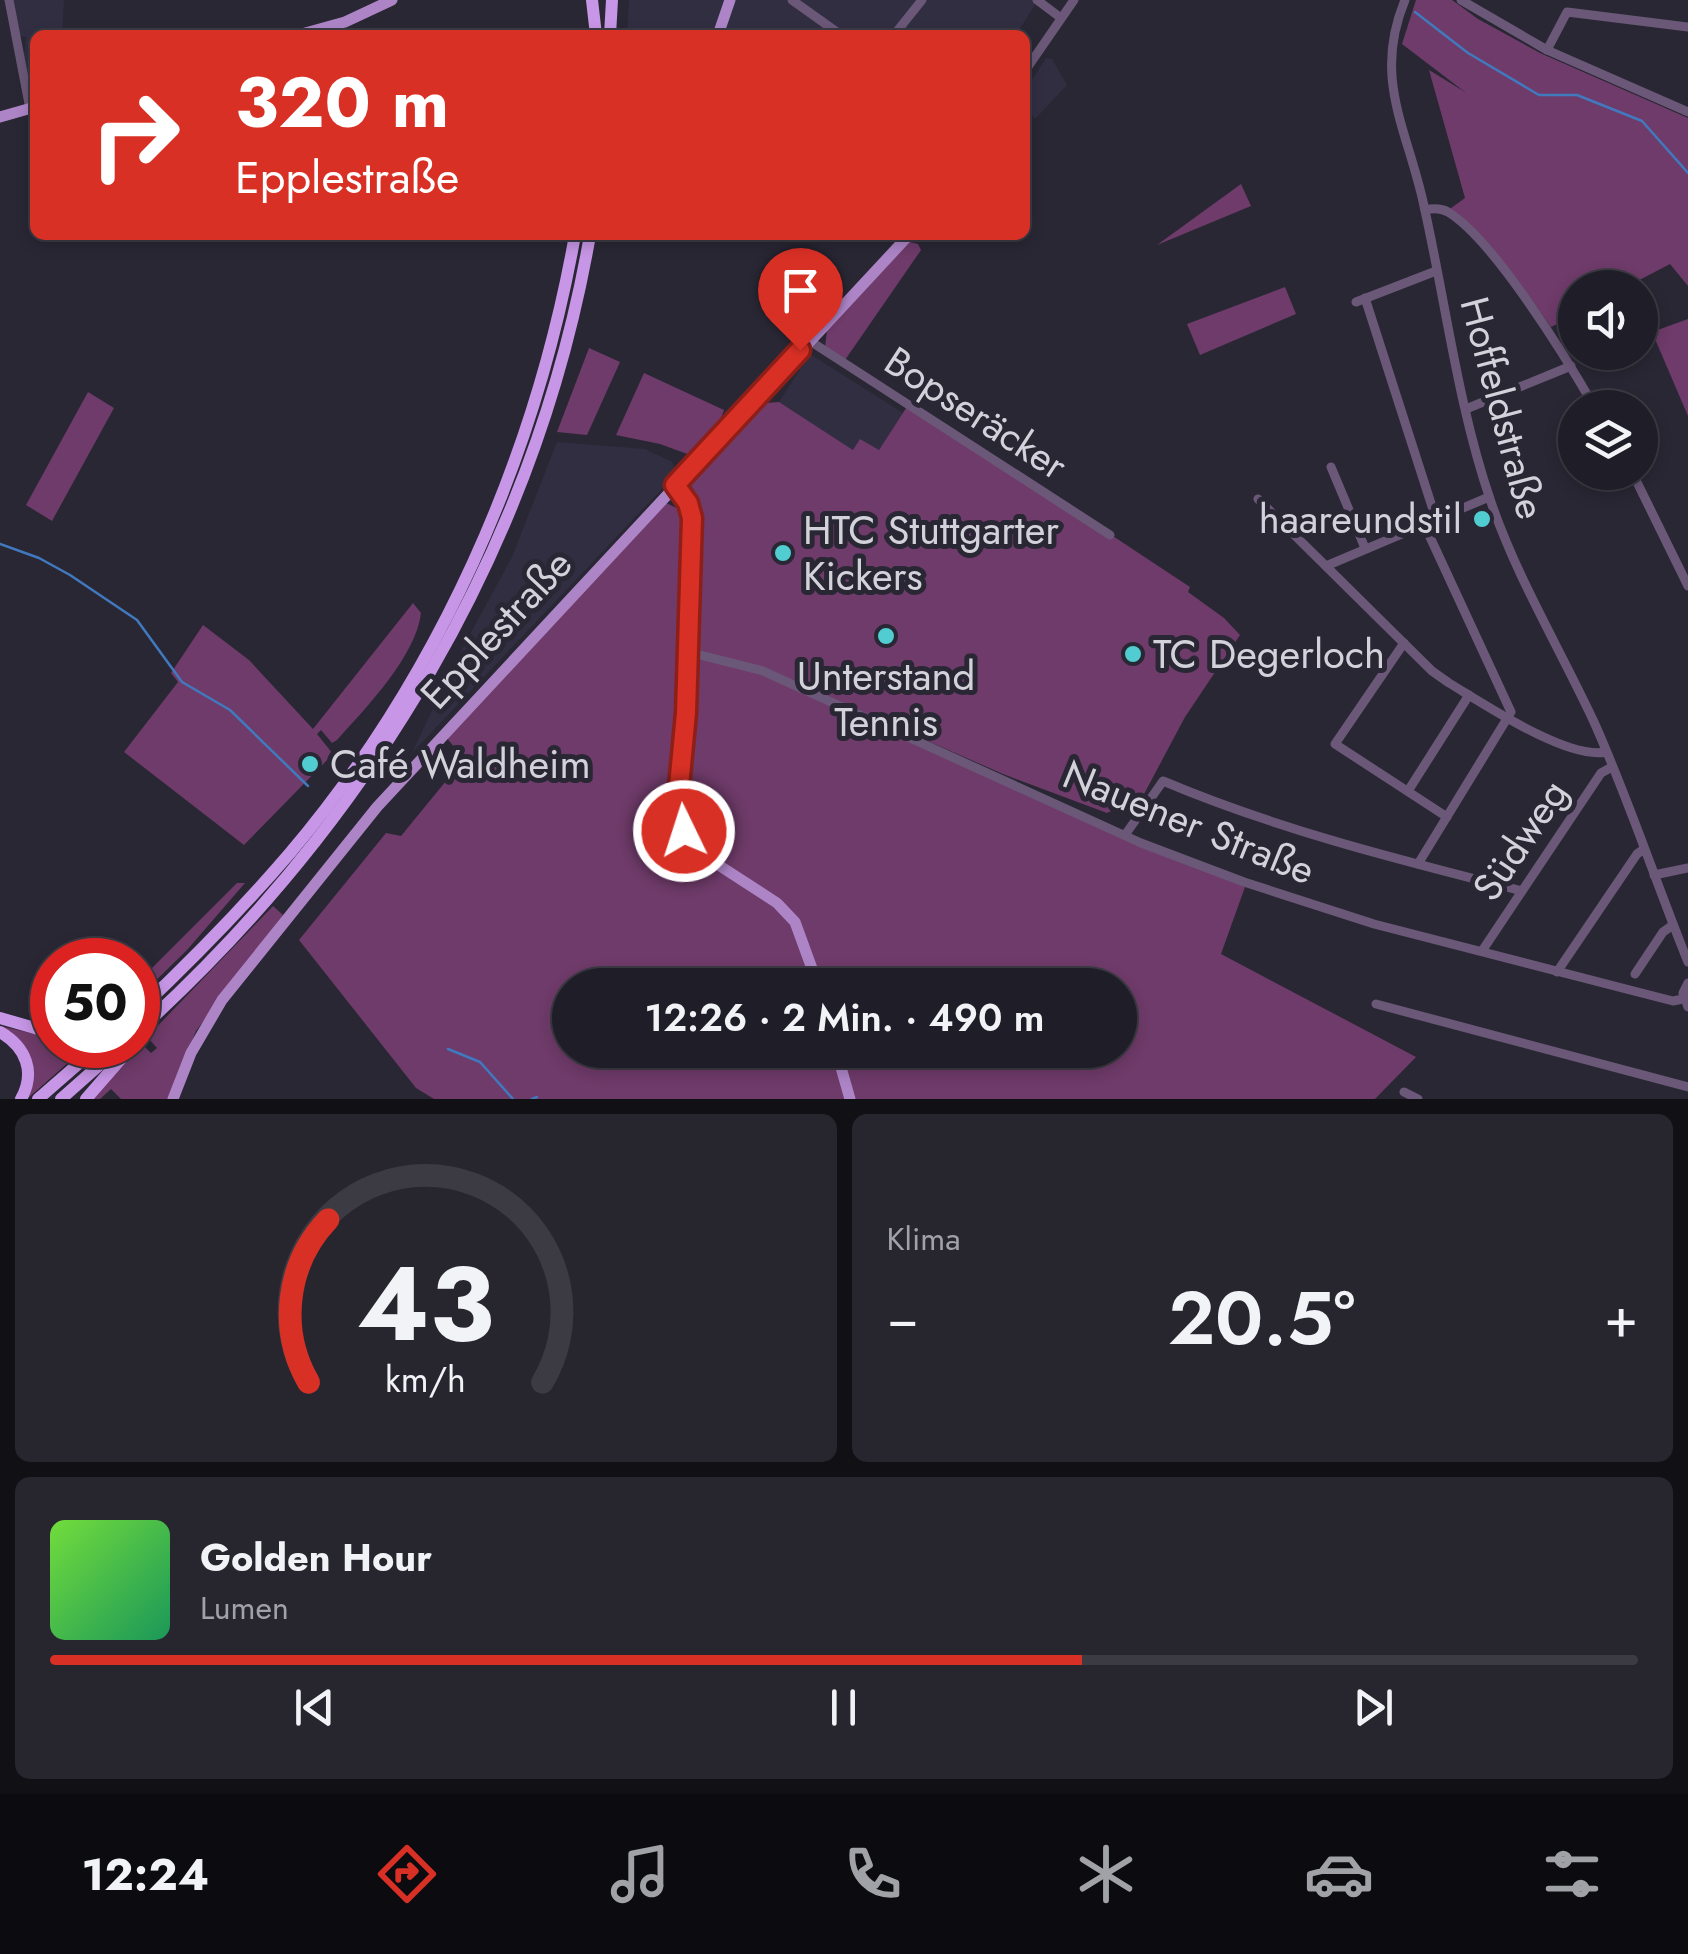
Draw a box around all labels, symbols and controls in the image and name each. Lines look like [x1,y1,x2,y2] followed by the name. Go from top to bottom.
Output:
[235,52,449,153] text: 320 m
[70,70,200,200] icon: right
[235,145,459,210] text: Epplestraße
[758,248,843,351] pin
[773,263,828,318] icon: arrive
[1558,270,1658,490] map controls
[1558,270,1658,370] button: sound
[1446,290,1560,526] street label: Hoffeldstraße
[873,332,1079,494] street label: Bopseräcker
[1558,390,1658,490] button: layers
[1259,490,1462,548] place label: haareundstil
[803,501,1059,605] place label: HTC Stuttgarter Kickers
[1471,508,1493,530] marker: haareundstil
[407,536,585,722] street label: Epplestraße
[772,542,794,564] marker: HTC Stuttgarter Kickers
[875,625,897,647] marker: Unterstand Tennis
[1153,625,1385,683] place label: TC Degerloch
[1122,643,1144,665] marker: TC Degerloch
[797,647,975,751] place label: Unterstand Tennis
[330,735,591,793] place label: Café Waldheim
[1054,745,1324,899] street label: Nauener Straße
[299,753,321,775] marker: Café Waldheim
[1458,768,1582,912] street label: Südweg
[632,779,736,883] position arrow
[30,938,160,1068] speed limit sign: 50
[644,990,1045,1045] text: 12:26 · 2 Min. · 490 m
[887,1216,961,1262] text: Klima
[357,1229,494,1379] text: 43
[1168,1264,1355,1372] text: 20.5°
[887,1278,919,1358] text: −
[1604,1278,1638,1358] text: +
[385,1354,466,1405] text: km/h
[200,1530,432,1585] text: Golden Hour
[200,1585,289,1631] text: Lumen
[287,1680,342,1735] icon: previous
[816,1680,871,1735] icon: pause
[1346,1680,1401,1735] icon: next
[372,1839,442,1909] icon: directions
[605,1839,675,1909] icon: music
[838,1839,908,1909] icon: phone
[1071,1839,1141,1909] icon: climate
[1304,1839,1374,1909] icon: car
[1537,1839,1607,1909] icon: filters
[81,1842,209,1907] text: 12:24

